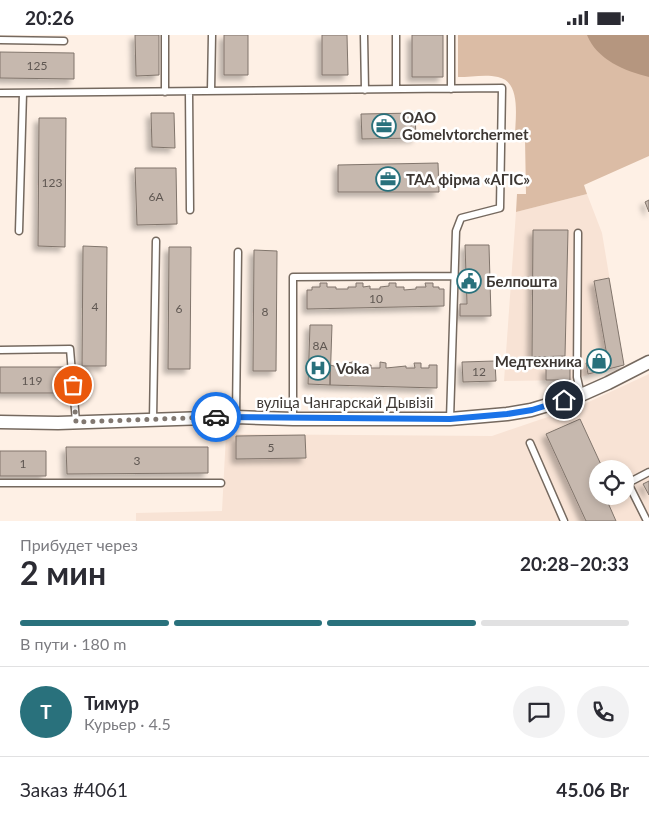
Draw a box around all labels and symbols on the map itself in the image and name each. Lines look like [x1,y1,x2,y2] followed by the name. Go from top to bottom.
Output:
[27,58,47,73] house number: 125
[402,108,529,143] place label: OAO Gomelvtorchermet
[371,113,397,139] office icon: OAO Gomelvtorchermet
[375,166,401,192] office icon: ТАА фірма «АГІС»
[406,170,530,188] place label: ТАА фірма «АГІС»
[42,175,62,190] house number: 123
[148,189,164,204] house number: 6А
[456,268,482,294] public building icon: Белпошта
[486,272,557,290] place label: Белпошта
[369,291,383,306] house number: 10
[92,299,99,314] house number: 4
[176,301,183,316] house number: 6
[262,304,269,319] house number: 8
[312,338,328,353] house number: 8А
[586,348,612,374] shop icon: Медтехника
[495,352,582,370] place label: Медтехника
[305,355,331,381] hospital icon: Voka
[335,359,369,377] place label: Voka
[52,364,94,406] pin
[472,364,486,379] house number: 12
[22,373,42,388] house number: 119
[543,379,585,421] pin
[191,392,241,442] courier
[257,393,433,411] street label: вуліца Чангарскай Дывізіі
[268,440,275,455] house number: 5
[134,453,141,468] house number: 3
[20,456,27,471] house number: 1

